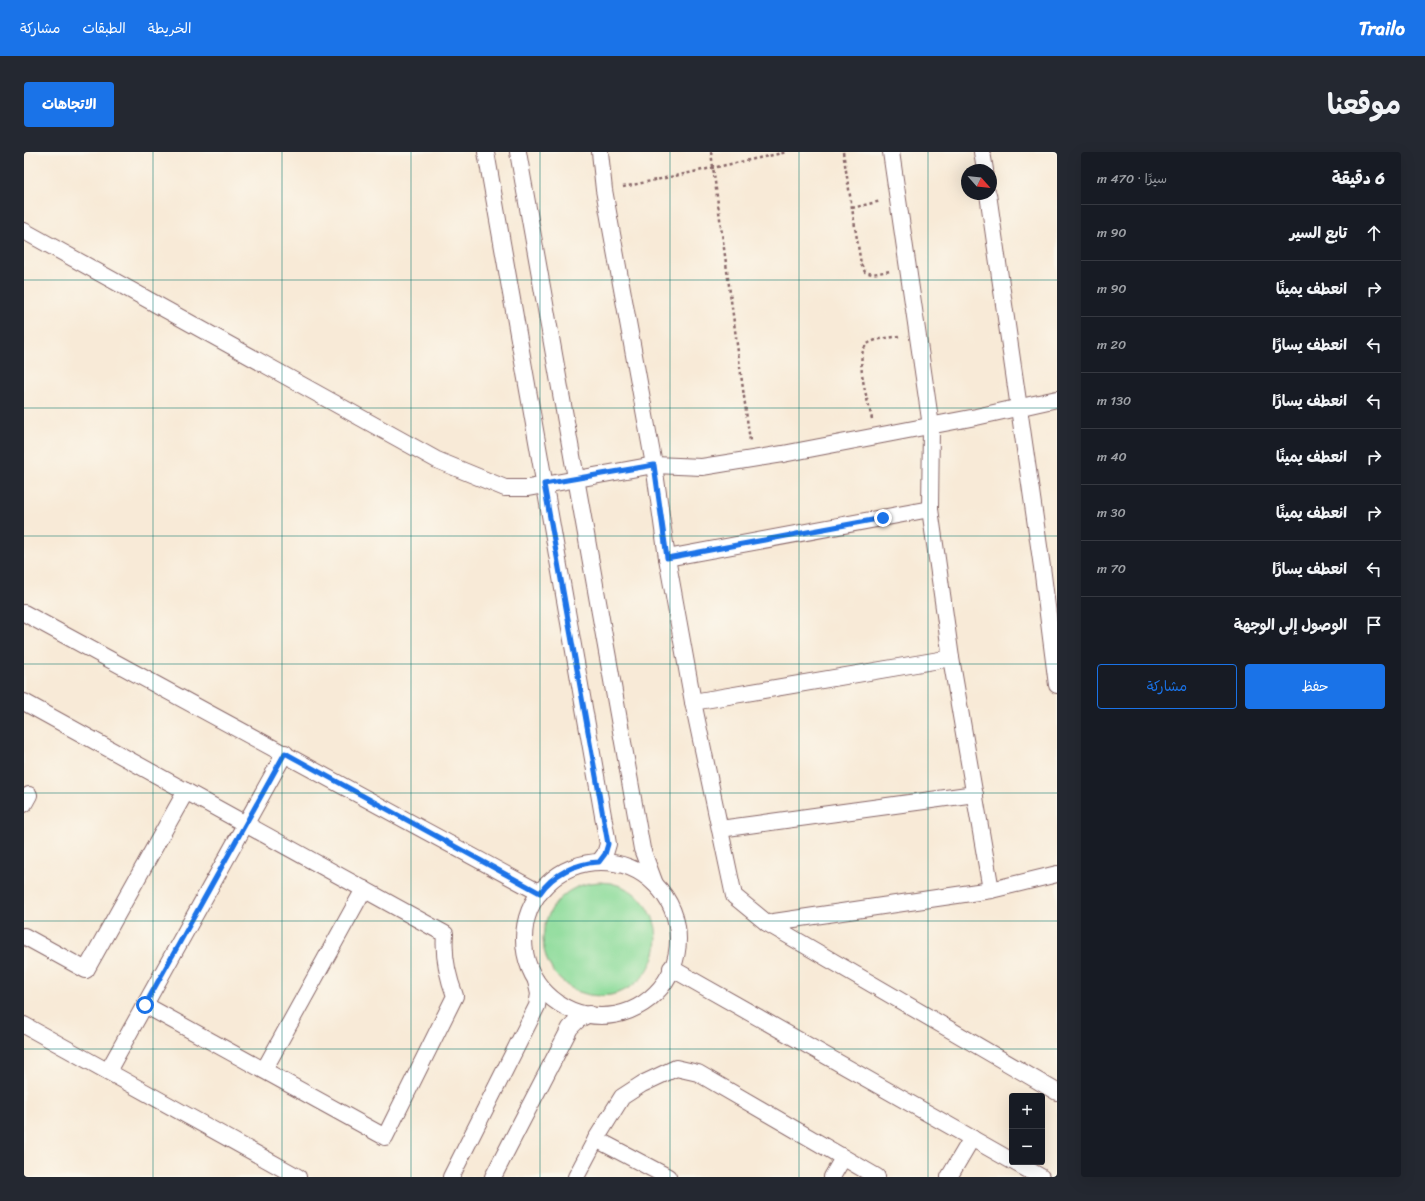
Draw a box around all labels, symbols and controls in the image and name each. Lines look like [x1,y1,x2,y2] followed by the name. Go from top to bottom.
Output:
[1359,12,1405,45] text: Trailo
[20,16,60,41] text: مشاركة
[82,16,126,41] text: الطبقات
[148,16,191,41] text: الخريطة
[1327,80,1401,129] text: موقعنا
[24,82,114,127] button: الاتجاهات
[1332,163,1385,193] text: 6 دقيقة
[961,164,997,200] north arrow
[1097,167,1167,190] text: سيرًا · 470 m
[1290,220,1347,246] text: تابع السير
[1097,221,1127,244] text: 90 m
[1363,222,1385,244] icon: ahead
[1276,276,1347,302] text: انعطف يمينًا
[1097,277,1127,300] text: 90 m
[1363,278,1385,300] icon: right
[1272,332,1347,358] text: انعطف يسارًا
[1097,333,1126,356] text: 20 m
[1363,334,1385,356] icon: left
[1272,388,1347,414] text: انعطف يسارًا
[1097,389,1131,412] text: 130 m
[1363,390,1385,412] icon: left
[1276,444,1347,470] text: انعطف يمينًا
[1097,445,1127,468] text: 40 m
[1363,446,1385,468] icon: right
[1276,500,1347,526] text: انعطف يمينًا
[1097,501,1126,524] text: 30 m
[1363,502,1385,524] icon: right
[874,509,892,527] route end
[1272,556,1347,582] text: انعطف يسارًا
[1097,557,1126,580] text: 70 m
[1363,558,1385,580] icon: left
[1234,612,1347,638] text: الوصول إلى الوجهة
[1363,614,1385,636] icon: arrive
[1097,664,1237,709] button: مشاركة
[1245,664,1385,709] button: حفظ
[136,996,154,1014] route start
[1009,1093,1045,1165] map controls
[1009,1093,1045,1129] button: +
[1009,1129,1045,1165] button: −

